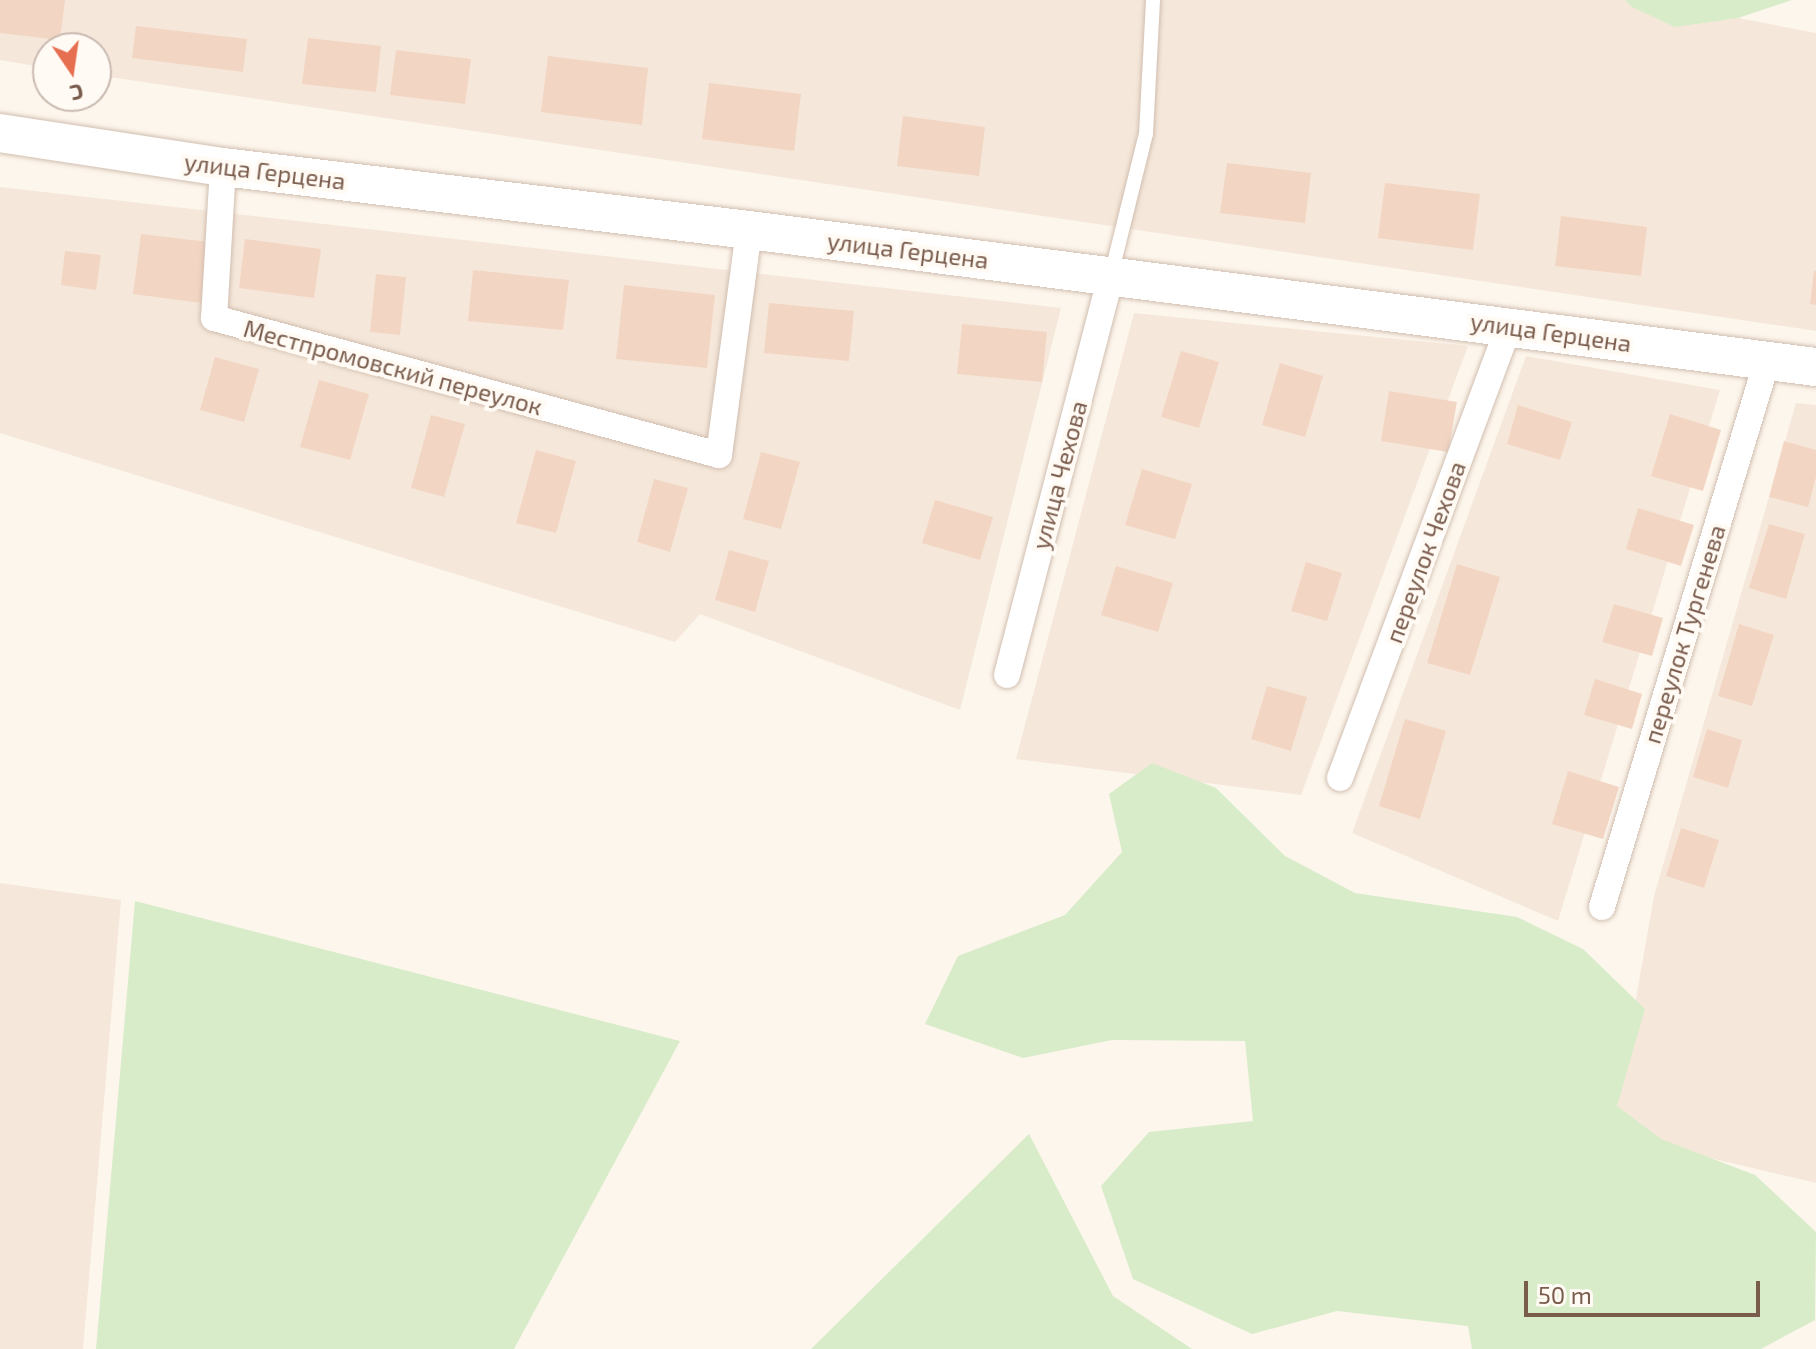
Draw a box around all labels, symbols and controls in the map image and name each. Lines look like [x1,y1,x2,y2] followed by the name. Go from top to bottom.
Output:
[32,32,112,112] north arrow
[68,79,86,108] text: С
[183,147,347,195] street label: улица Герцена
[826,226,990,274] street label: улица Герцена
[1469,306,1633,358] street label: улица Герцена
[241,313,545,421] street label: Местпромовский переулок
[1025,398,1093,552] street label: улица Чехова
[1379,457,1471,647] street label: переулок Чехова
[1637,521,1731,747] street label: переулок Тургенева
[1528,1265,1764,1315] scale bar
[1538,1280,1592,1309] text: 50 m

